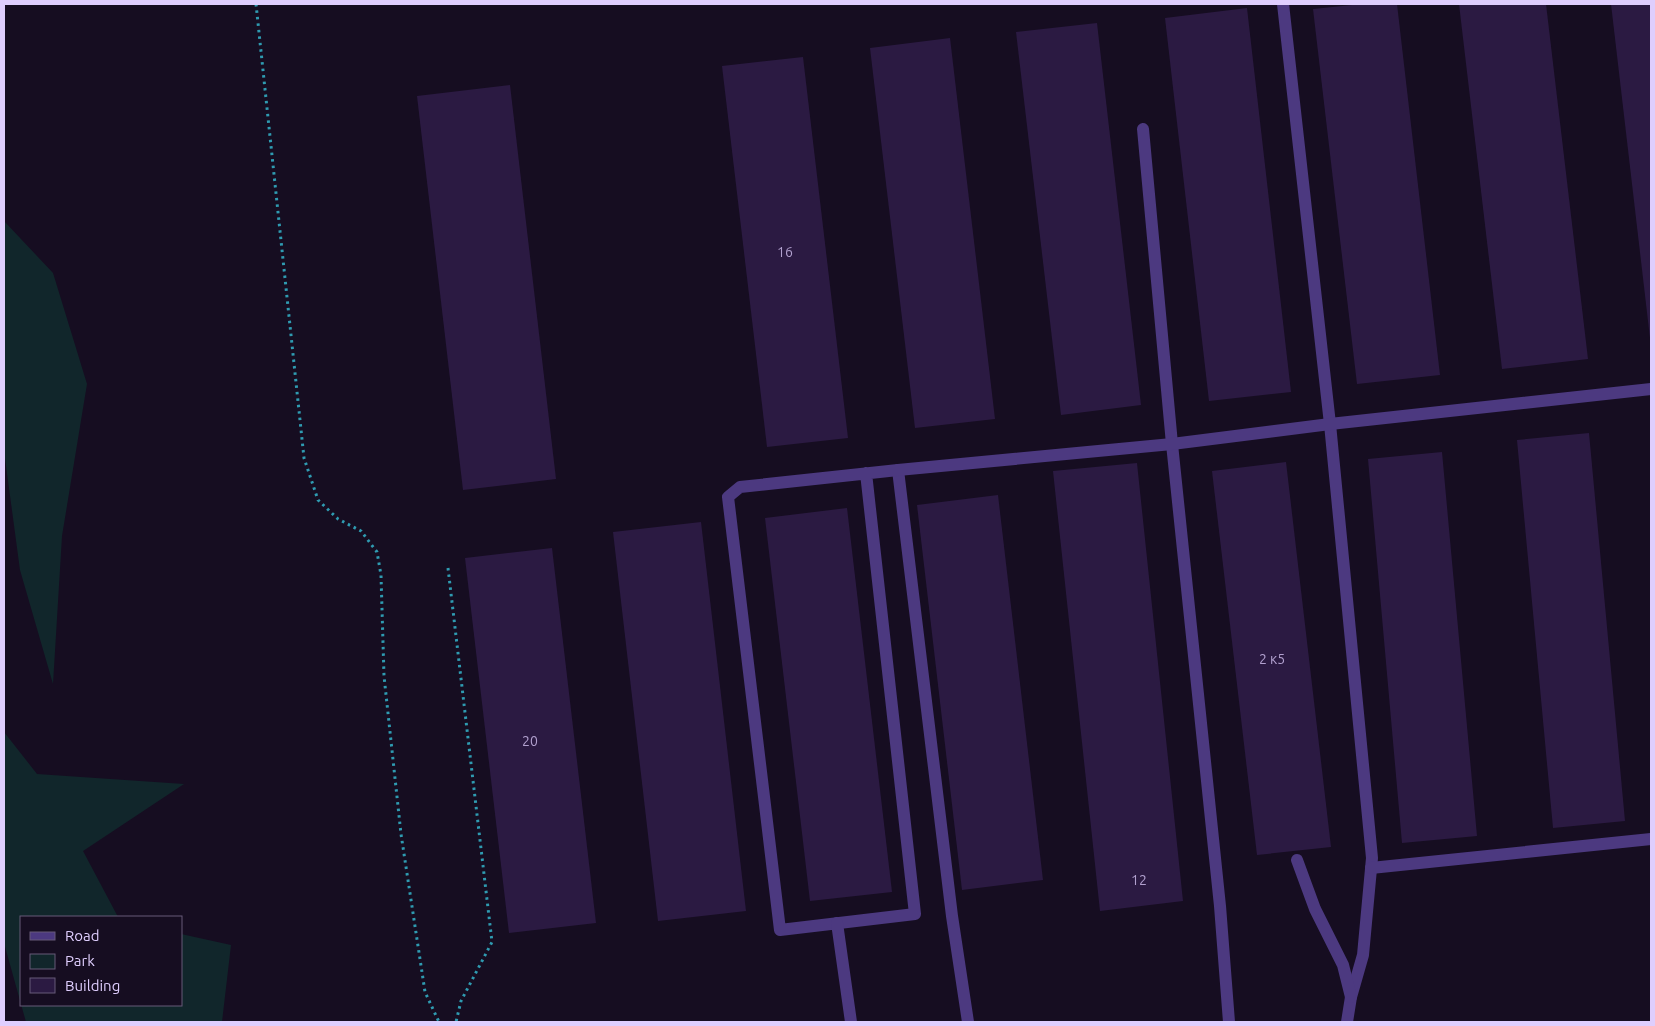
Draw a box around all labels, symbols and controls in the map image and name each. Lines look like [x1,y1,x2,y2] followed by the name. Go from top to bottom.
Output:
[777,244,793,260] house number: 16
[1259,651,1285,667] house number: 2 к5
[522,733,538,749] house number: 20
[1131,872,1147,888] house number: 12
[20,916,182,1006] legend
[65,927,100,944] text: Road
[65,952,95,969] text: Park
[65,977,120,994] text: Building

